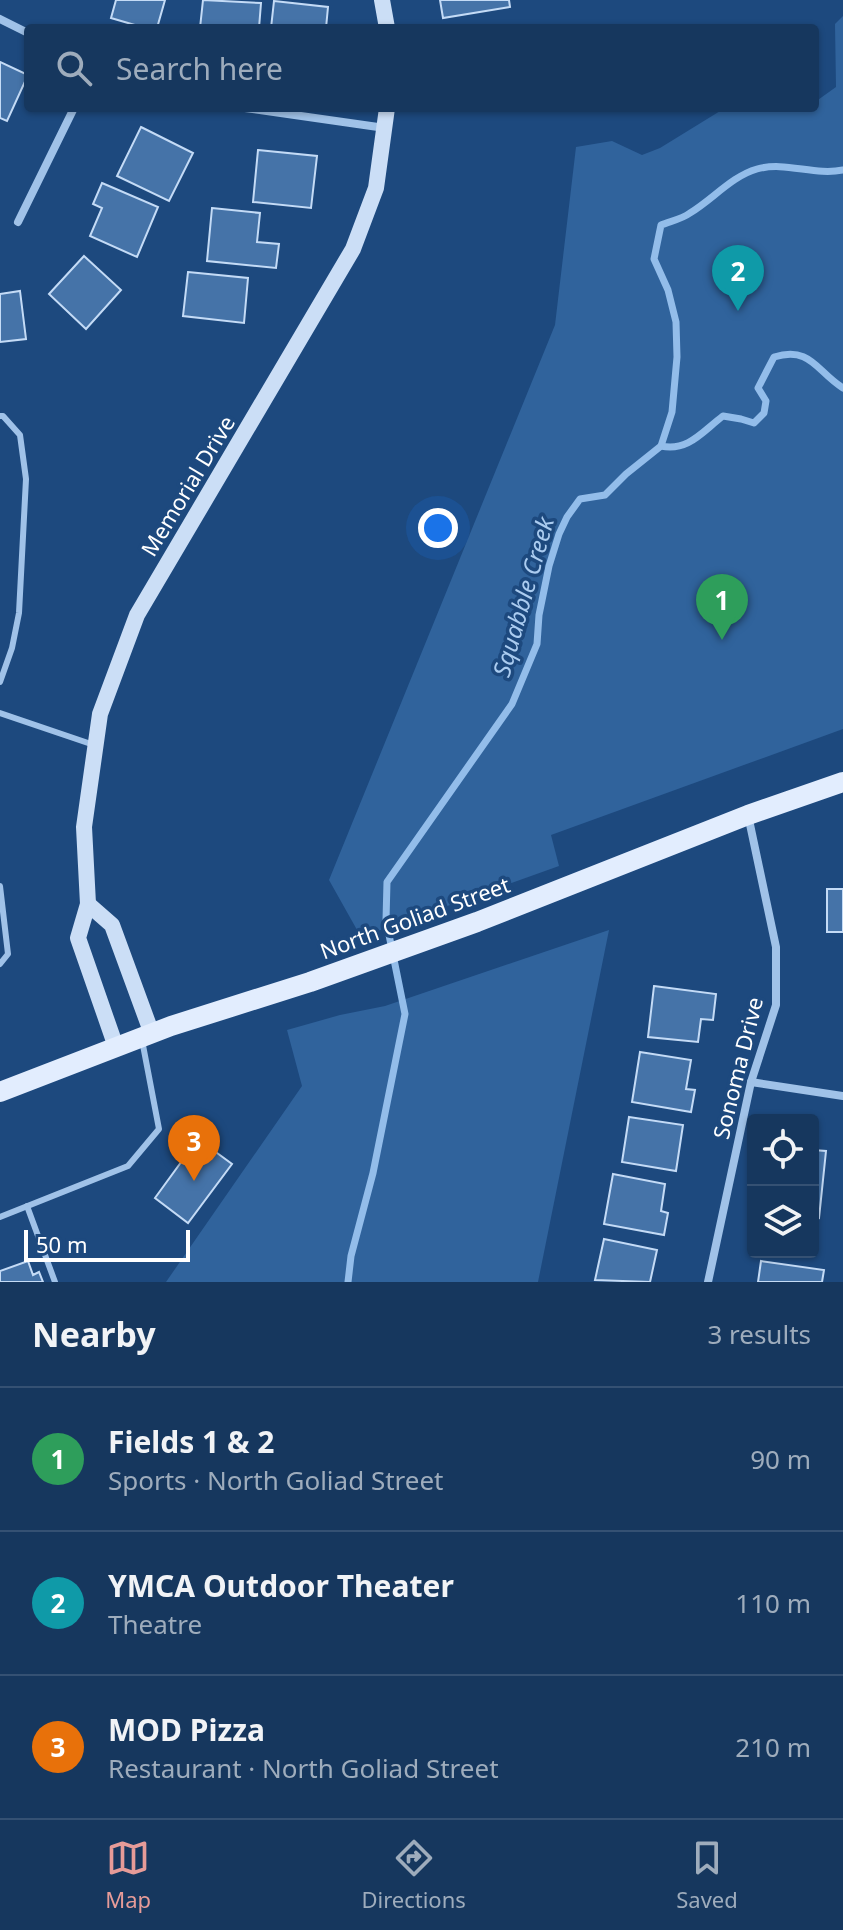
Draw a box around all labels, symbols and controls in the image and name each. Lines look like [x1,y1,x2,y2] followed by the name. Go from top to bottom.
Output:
[24,24,819,112] search box
[52,46,96,90] icon: search
[116,48,283,89] text: Search here
[712,245,764,311] pin: 2
[133,410,241,561] street label: Memorial Drive
[418,508,458,548] your location
[484,512,561,680] water label: Squabble Creek
[696,574,748,640] pin: 1
[316,869,514,965] street label: North Goliad Street
[705,994,769,1142] street label: Sonoma Drive
[747,1114,819,1258] map controls
[747,1114,819,1186] button: locate
[168,1115,220,1181] pin: 3
[747,1186,819,1258] button: layers
[24,1226,190,1262] scale bar
[36,1229,87,1259] text: 50 m
[32,1311,156,1357] text: Nearby
[707,1316,811,1352] text: 3 results
[108,1421,275,1462] text: Fields 1 & 2
[51,1441,65,1477] text: 1
[750,1441,811,1477] text: 90 m
[108,1462,444,1498] text: Sports · North Goliad Street
[108,1565,454,1606] text: YMCA Outdoor Theater
[51,1585,65,1621] text: 2
[735,1585,811,1621] text: 110 m
[108,1606,202,1642] text: Theatre
[108,1709,265,1750] text: MOD Pizza
[51,1729,65,1765] text: 3
[735,1729,811,1765] text: 210 m
[108,1750,499,1786] text: Restaurant · North Goliad Street
[105,1836,151,1914] tab: Map
[361,1836,466,1914] tab: Directions
[676,1836,738,1914] tab: Saved

